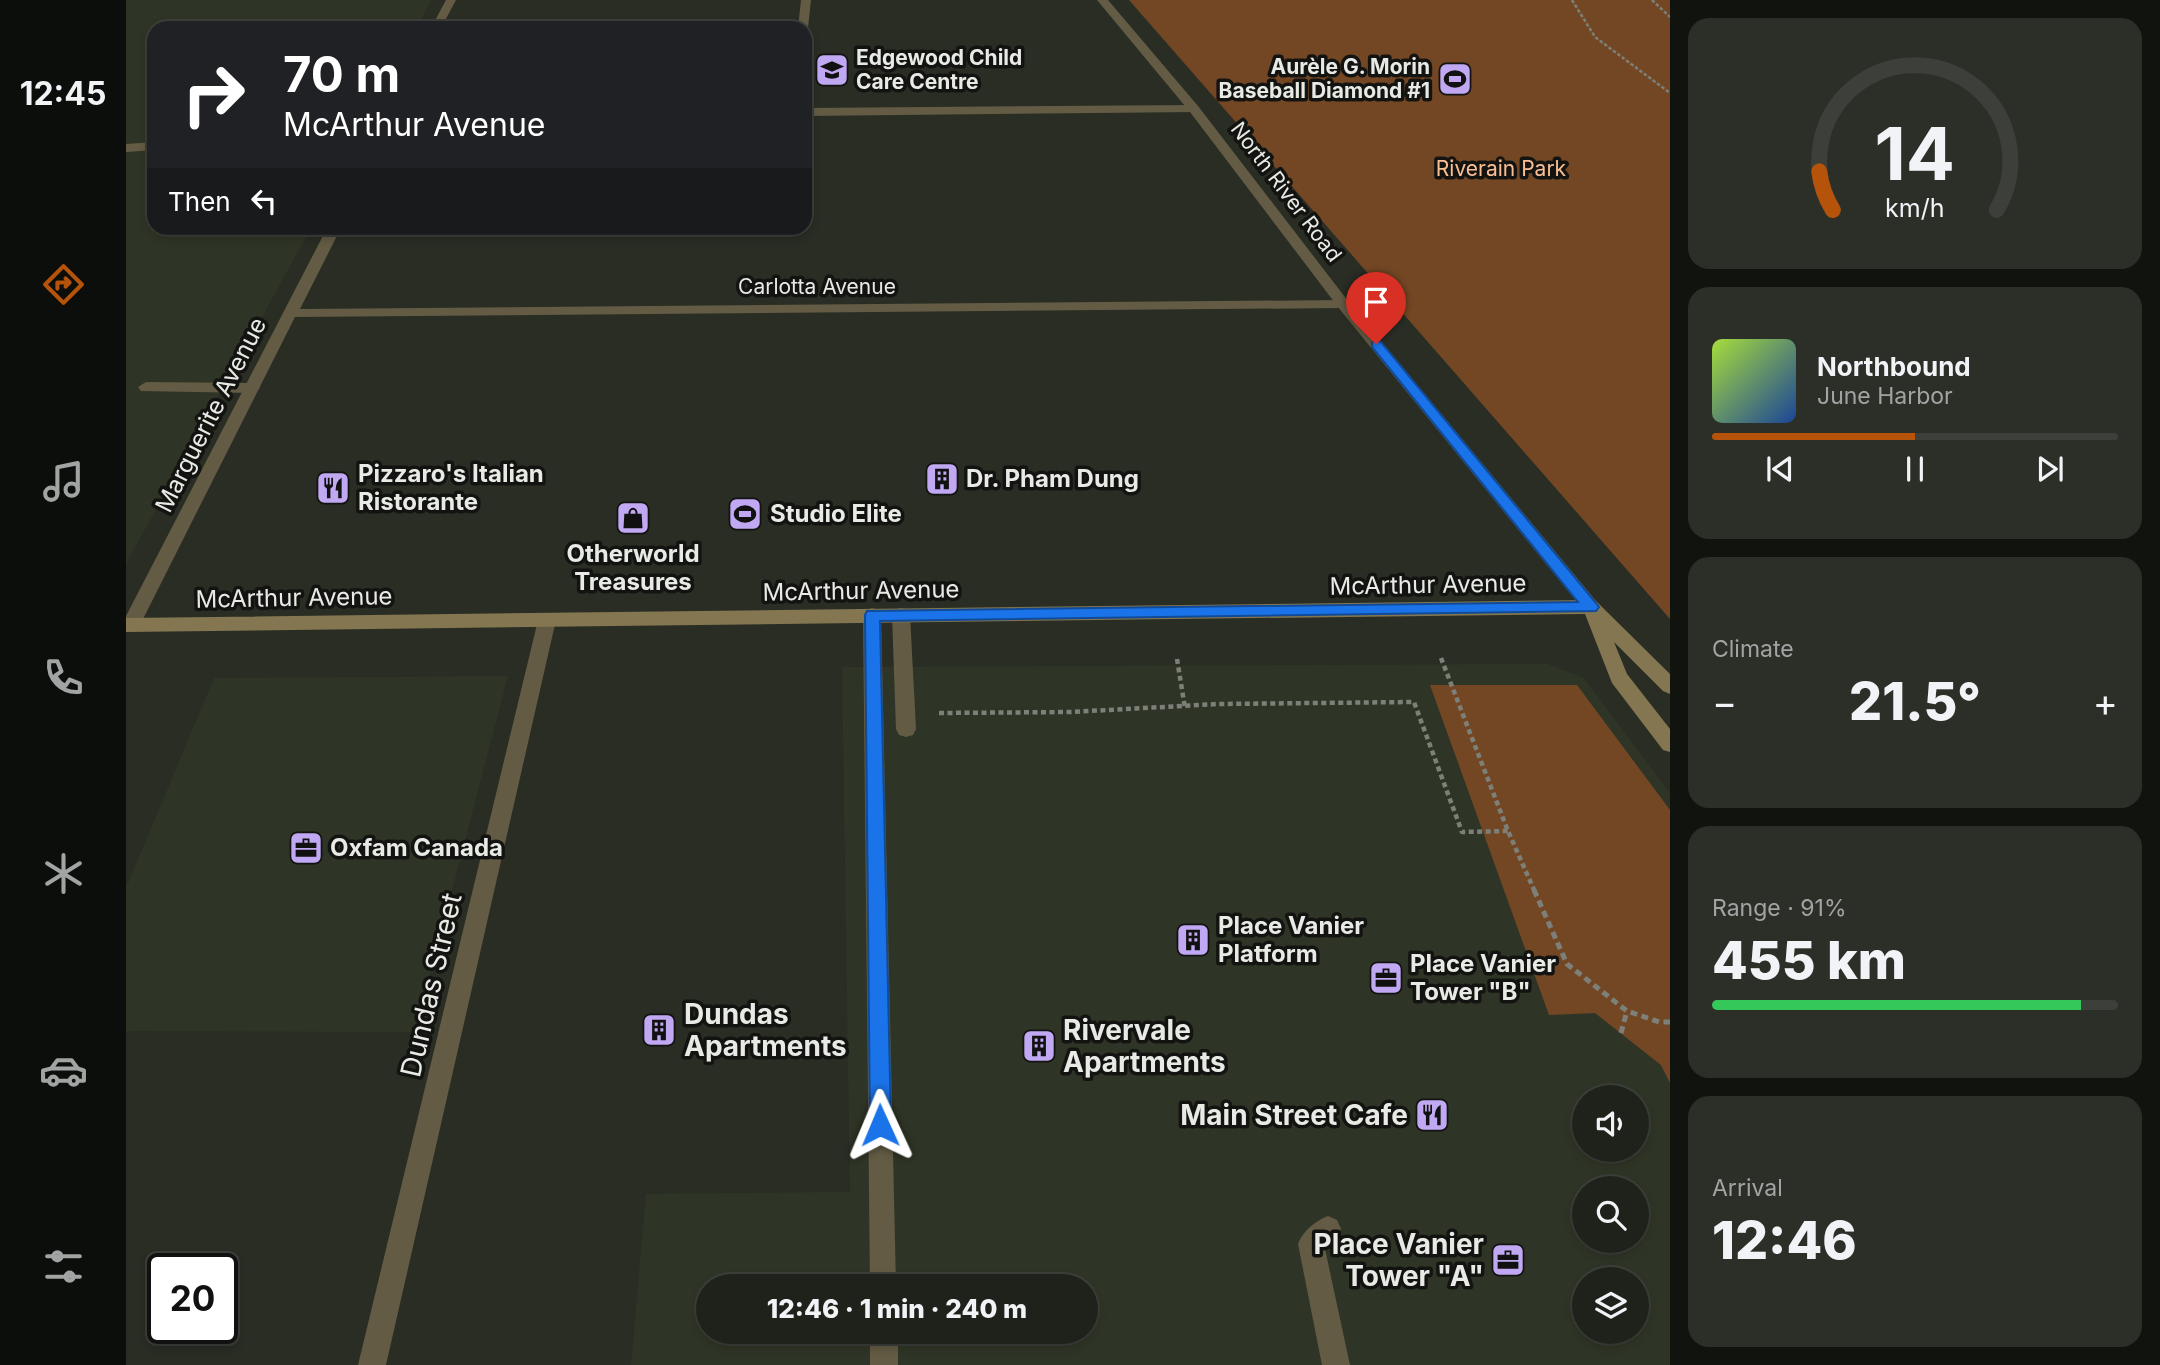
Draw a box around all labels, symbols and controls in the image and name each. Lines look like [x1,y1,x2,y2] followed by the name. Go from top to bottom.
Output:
[283,45,400,104] text: 70 m
[856,45,1022,94] place label: Edgewood Child Care Centre
[168,49,259,140] icon: right
[813,51,851,89] school or university icon: Edgewood Child Care Centre
[1219,54,1430,103] place label: Aurèle G. Morin Baseball Diamond #1
[1436,60,1474,98] sports icon: Aurèle G. Morin Baseball Diamond #1
[20,74,106,113] text: 12:45
[283,105,546,144] text: McArthur Avenue
[1875,109,1955,198] text: 14
[1226,117,1347,267] street label: North River Road
[1436,156,1567,181] park label: Riverain Park
[245,182,283,220] icon: left
[168,186,231,217] text: Then
[1885,193,1945,223] text: km/h
[39,260,88,309] icon: directions
[1346,272,1406,344] pin
[738,274,896,299] street label: Carlotta Avenue
[1357,283,1395,321] icon: arrive
[149,313,272,517] street label: Marguerite Avenue
[1817,351,1971,382] text: Northbound
[1817,382,1953,410] text: June Harbor
[1761,450,1799,488] icon: previous
[1896,450,1934,488] icon: pause
[2031,450,2069,488] icon: next
[39,457,88,506] icon: music
[358,459,544,516] place label: Pizzaro's Italian Ristorante
[923,460,961,498] building icon: Dr. Pham Dung
[966,464,1139,493] place label: Dr. Pham Dung
[314,469,352,507] restaurant icon: Pizzaro's Italian Ristorante
[726,495,764,533] sports icon: Studio Elite
[614,499,652,537] shop icon: Otherworld Treasures
[770,499,902,528] place label: Studio Elite
[566,539,700,596] place label: Otherworld Treasures
[1329,568,1527,601] street label: McArthur Avenue
[762,574,960,607] street label: McArthur Avenue
[195,581,393,614] street label: McArthur Avenue
[1712,635,1794,663] text: Climate
[39,653,88,702] icon: phone
[1849,670,1981,733] text: 21.5°
[1712,679,1737,725] text: −
[2093,679,2118,725] text: +
[287,829,325,867] office icon: Oxfam Canada
[330,833,503,862] place label: Oxfam Canada
[39,849,88,898] icon: climate
[393,890,469,1080] street label: Dundas Street
[1712,894,1846,922] text: Range · 91%
[1218,911,1364,968] place label: Place Vanier Platform
[1174,921,1212,959] building icon: Place Vanier Platform
[1712,929,1906,992] text: 455 km
[1410,949,1556,1006] place label: Place Vanier Tower "B"
[1367,959,1405,997] office icon: Place Vanier Tower "B"
[684,997,847,1063] place label: Dundas Apartments
[640,1011,678,1049] building icon: Dundas Apartments
[1063,1013,1226,1079] place label: Rivervale Apartments
[1020,1027,1058,1065] building icon: Rivervale Apartments
[39,1046,88,1095] icon: car
[1572,1085,1649,1344] map controls
[1572,1085,1649,1162] button: sound
[843,1088,917,1162] position arrow
[1413,1096,1451,1134] restaurant icon: Main Street Cafe
[1180,1098,1408,1132] place label: Main Street Cafe
[1712,1174,1783,1202] text: Arrival
[1572,1176,1649,1253] button: search
[1712,1209,1857,1272] text: 12:46
[1314,1227,1484,1293] place label: Place Vanier Tower "A"
[1489,1241,1527,1279] office icon: Place Vanier Tower "A"
[39,1242,88,1291] icon: filters
[147,1253,238,1344] speed limit sign: 20
[1572,1267,1649,1344] button: layers
[767,1293,1027,1324] text: 12:46 · 1 min · 240 m

